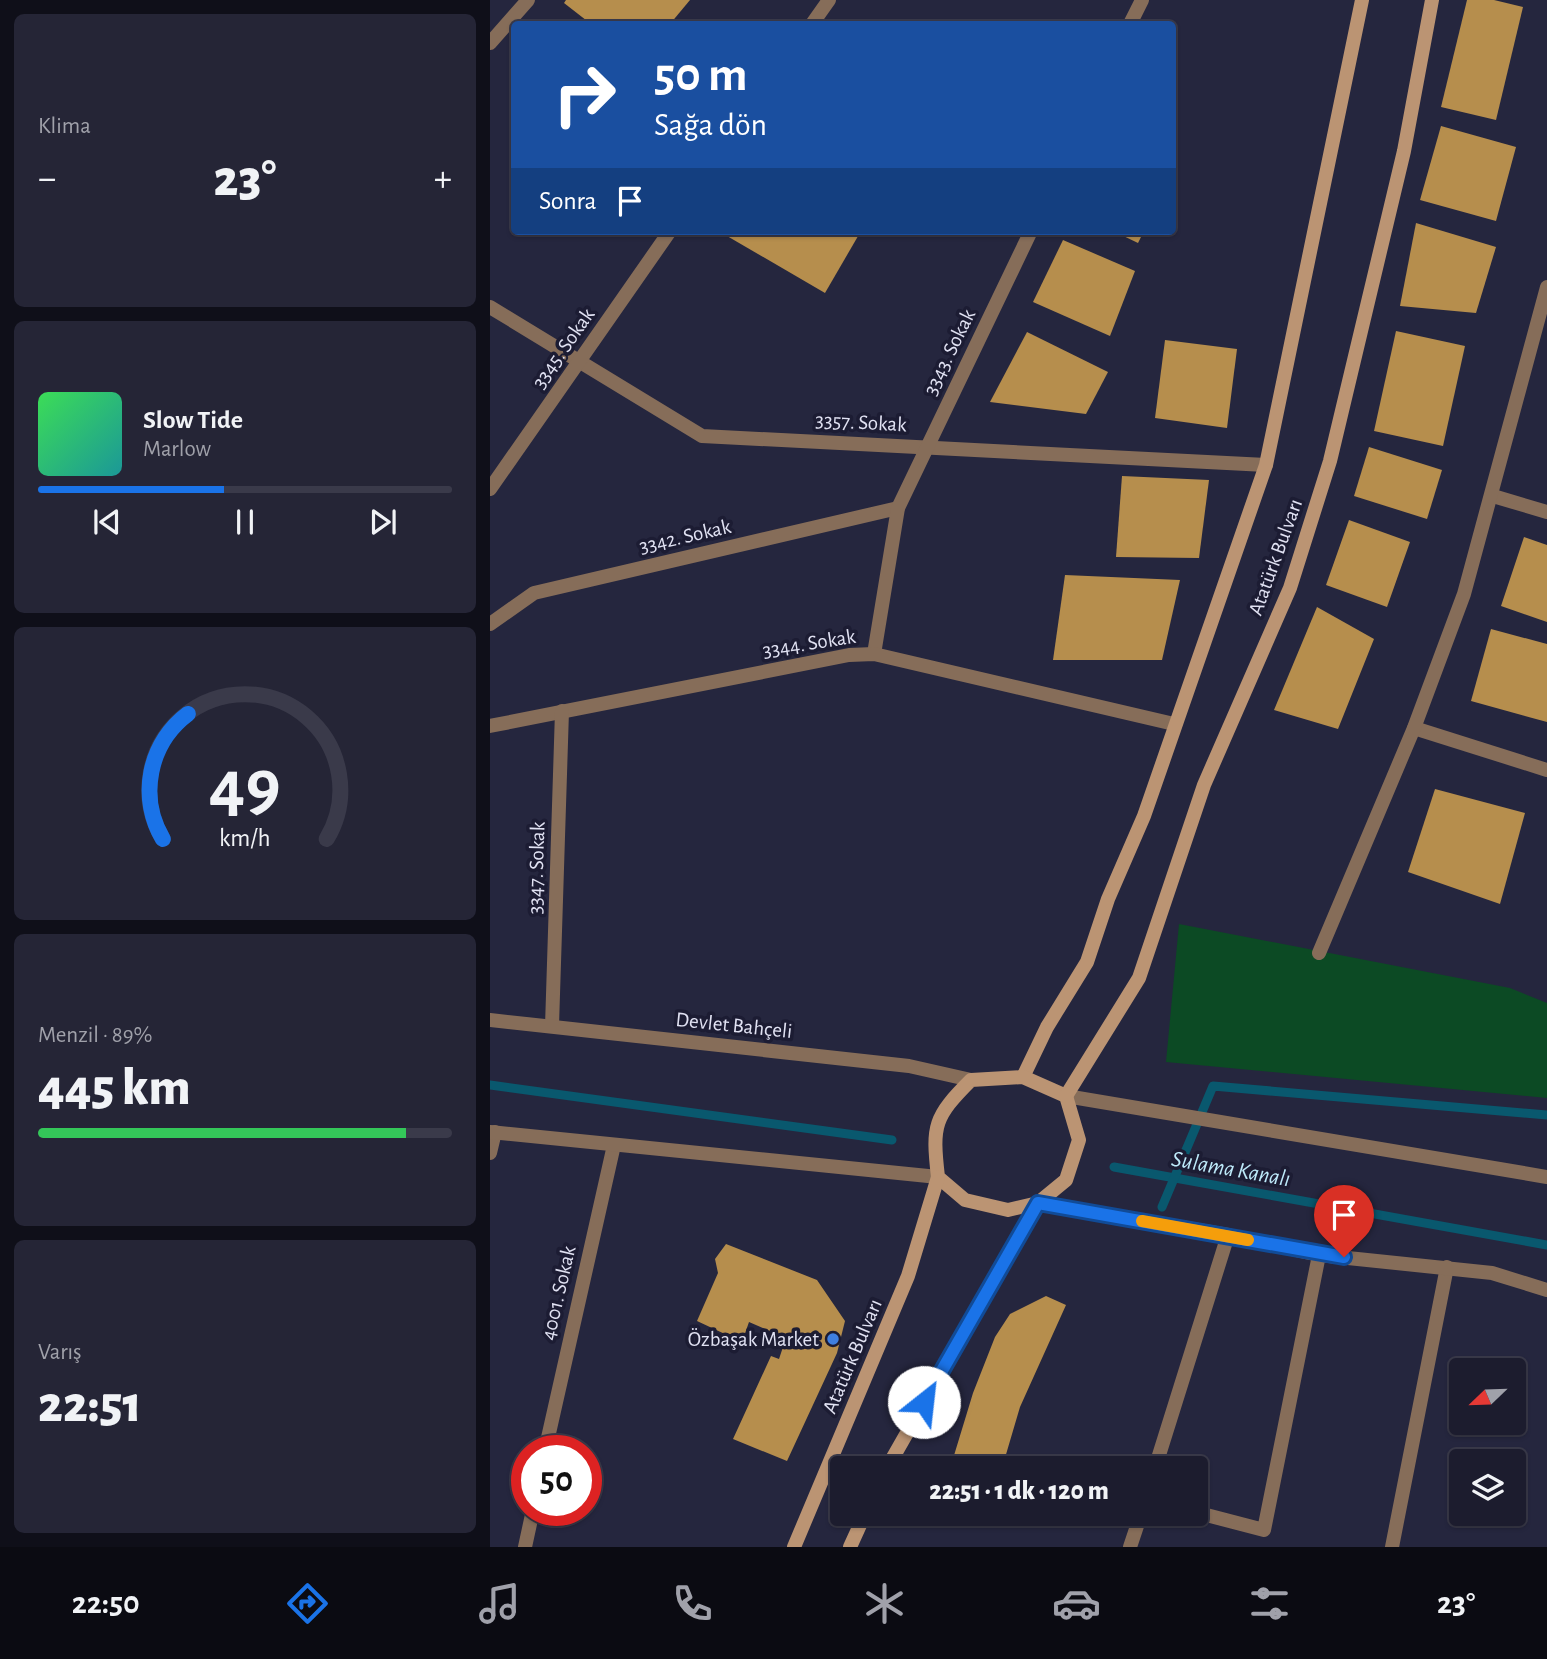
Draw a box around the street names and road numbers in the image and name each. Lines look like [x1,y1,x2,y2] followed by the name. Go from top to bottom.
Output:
[528,304,599,392] street label: 3345. Sokak
[920,306,979,398] street label: 3343. Sokak
[815,410,908,435] street label: 3357. Sokak
[1245,496,1306,618] street label: Atatürk Bulvarı
[637,516,733,557] street label: 3342. Sokak
[761,626,858,661] street label: 3344. Sokak
[524,821,549,915] street label: 3347. Sokak
[675,1009,793,1042] street label: Devlet Bahçeli
[537,1244,580,1342] street label: 4001. Sokak
[819,1296,886,1417] street label: Atatürk Bulvarı

